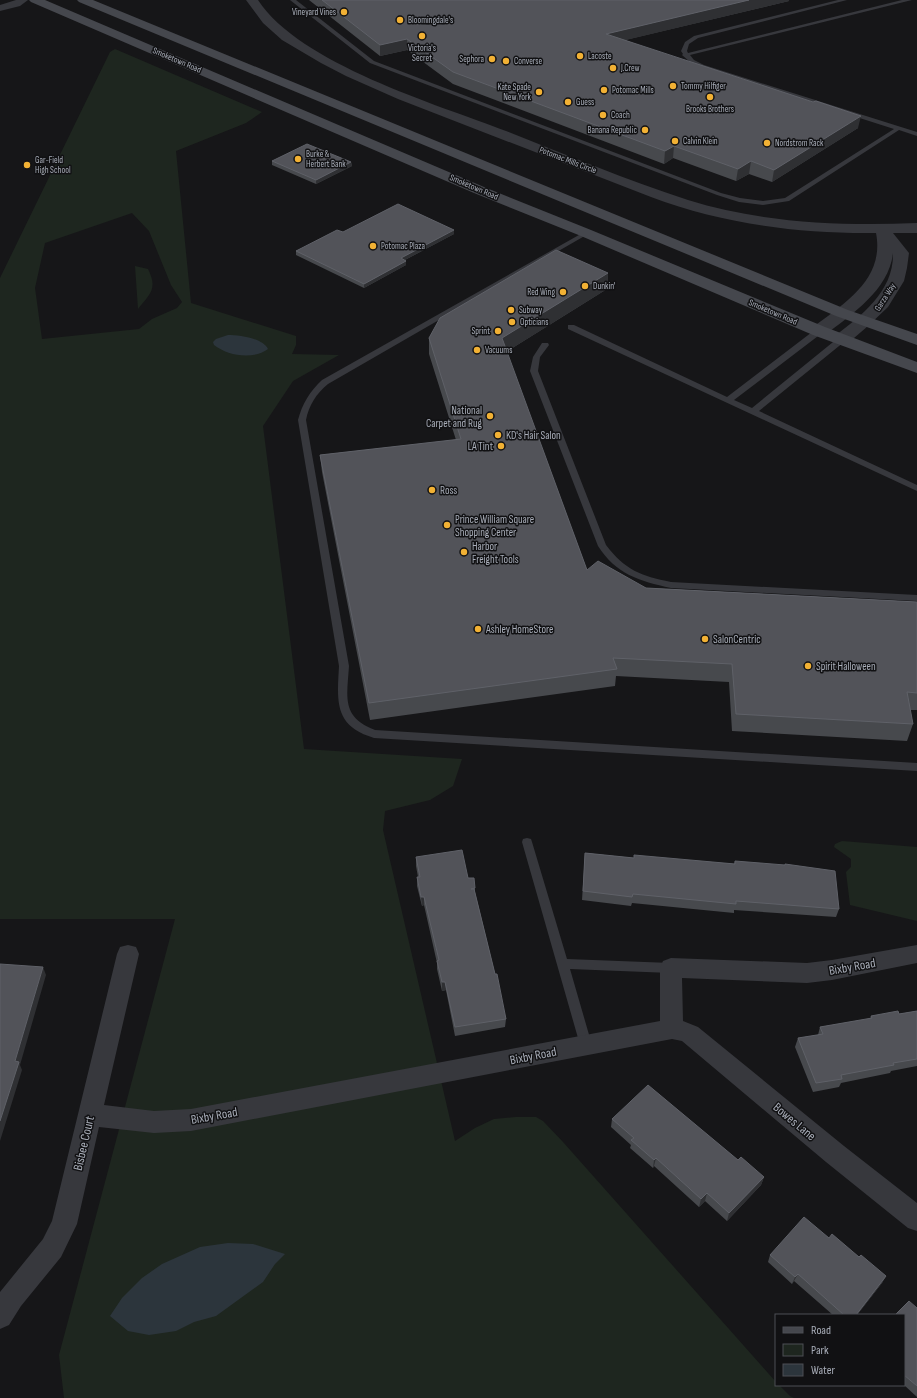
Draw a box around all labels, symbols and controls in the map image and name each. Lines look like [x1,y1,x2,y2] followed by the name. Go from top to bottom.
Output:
[292,7,336,18] place label: Vineyard Vines
[339,7,349,17] marker: Vineyard Vines
[395,15,405,25] marker: Bloomingdale's
[408,15,453,26] place label: Bloomingdale's
[417,31,427,41] marker: Victoria's Secret
[408,43,436,64] place label: Victoria's Secret
[151,45,203,76] street label: Smoketown Road
[575,51,585,61] marker: Lacoste
[588,51,612,62] place label: Lacoste
[459,54,484,65] place label: Sephora
[487,54,497,64] marker: Sephora
[501,56,511,66] marker: Converse
[514,56,543,67] place label: Converse
[608,63,618,73] marker: J.Crew
[620,63,640,74] place label: J.Crew
[668,81,678,91] marker: Tommy Hilfiger
[681,81,726,92] place label: Tommy Hilfiger
[497,82,532,103] place label: Kate Spade New York
[599,85,609,95] marker: Potomac Mills
[612,85,654,96] place label: Potomac Mills
[534,87,544,97] marker: Kate Spade New York
[705,92,715,102] marker: Brooks Brothers
[563,97,573,107] marker: Guess
[576,97,594,108] place label: Guess
[686,104,734,115] place label: Brooks Brothers
[598,110,608,120] marker: Coach
[611,110,630,121] place label: Coach
[587,125,637,136] place label: Banana Republic
[640,125,650,135] marker: Banana Republic
[670,136,680,146] marker: Calvin Klein
[683,136,718,147] place label: Calvin Klein
[762,138,772,148] marker: Nordstrom Rack
[775,138,824,149] place label: Nordstrom Rack
[538,144,598,177] street label: Potomac Mills Circle
[306,149,346,170] place label: Burke & Herbert Bank
[293,154,303,164] marker: Burke & Herbert Bank
[35,155,71,176] place label: Gar-Field High School
[22,160,32,170] marker: Gar-Field High School
[448,172,500,203] street label: Smoketown Road
[368,241,378,251] marker: Potomac Plaza
[381,241,425,252] place label: Potomac Plaza
[580,281,590,291] marker: Dunkin'
[593,281,616,292] place label: Dunkin'
[872,281,899,313] street label: Garza Way
[527,287,555,298] place label: Red Wing
[558,287,568,297] marker: Red Wing
[747,297,799,328] street label: Smoketown Road
[506,305,516,315] marker: Subway
[519,305,543,316] place label: Subway
[507,317,517,327] marker: Opticians
[520,317,548,328] place label: Opticians
[472,326,490,337] place label: Sprint
[493,326,503,336] marker: Sprint
[472,345,482,355] marker: Vacuums
[485,345,512,356] place label: Vacuums
[426,404,483,430] place label: National Carpet and Rug
[485,411,495,421] marker: National Carpet and Rug
[506,429,561,442] place label: KD's Hair Salon
[493,430,503,440] marker: KD's Hair Salon
[468,440,494,453] place label: LA Tint
[496,441,506,451] marker: LA Tint
[440,484,457,497] place label: Ross
[427,485,437,495] marker: Ross
[455,513,534,539] place label: Prince William Square Shopping Center
[442,520,452,530] marker: Prince William Square Shopping Center
[472,540,519,566] place label: Harbor Freight Tools
[459,547,469,557] marker: Harbor Freight Tools
[485,623,553,636] place label: Ashley HomeStore
[473,624,483,634] marker: Ashley HomeStore
[713,633,761,646] place label: SalonCentric
[700,634,710,644] marker: SalonCentric
[816,660,876,673] place label: Spirit Halloween
[803,661,813,671] marker: Spirit Halloween
[828,955,877,979] street label: Bixby Road
[509,1044,558,1068] street label: Bixby Road
[770,1099,819,1144] street label: Bowes Lane
[190,1104,239,1128] street label: Bixby Road
[70,1114,98,1172] street label: Bisbee Court
[775,1314,905,1386] legend
[811,1323,831,1338] text: Road
[811,1343,829,1358] text: Park
[811,1363,835,1378] text: Water

